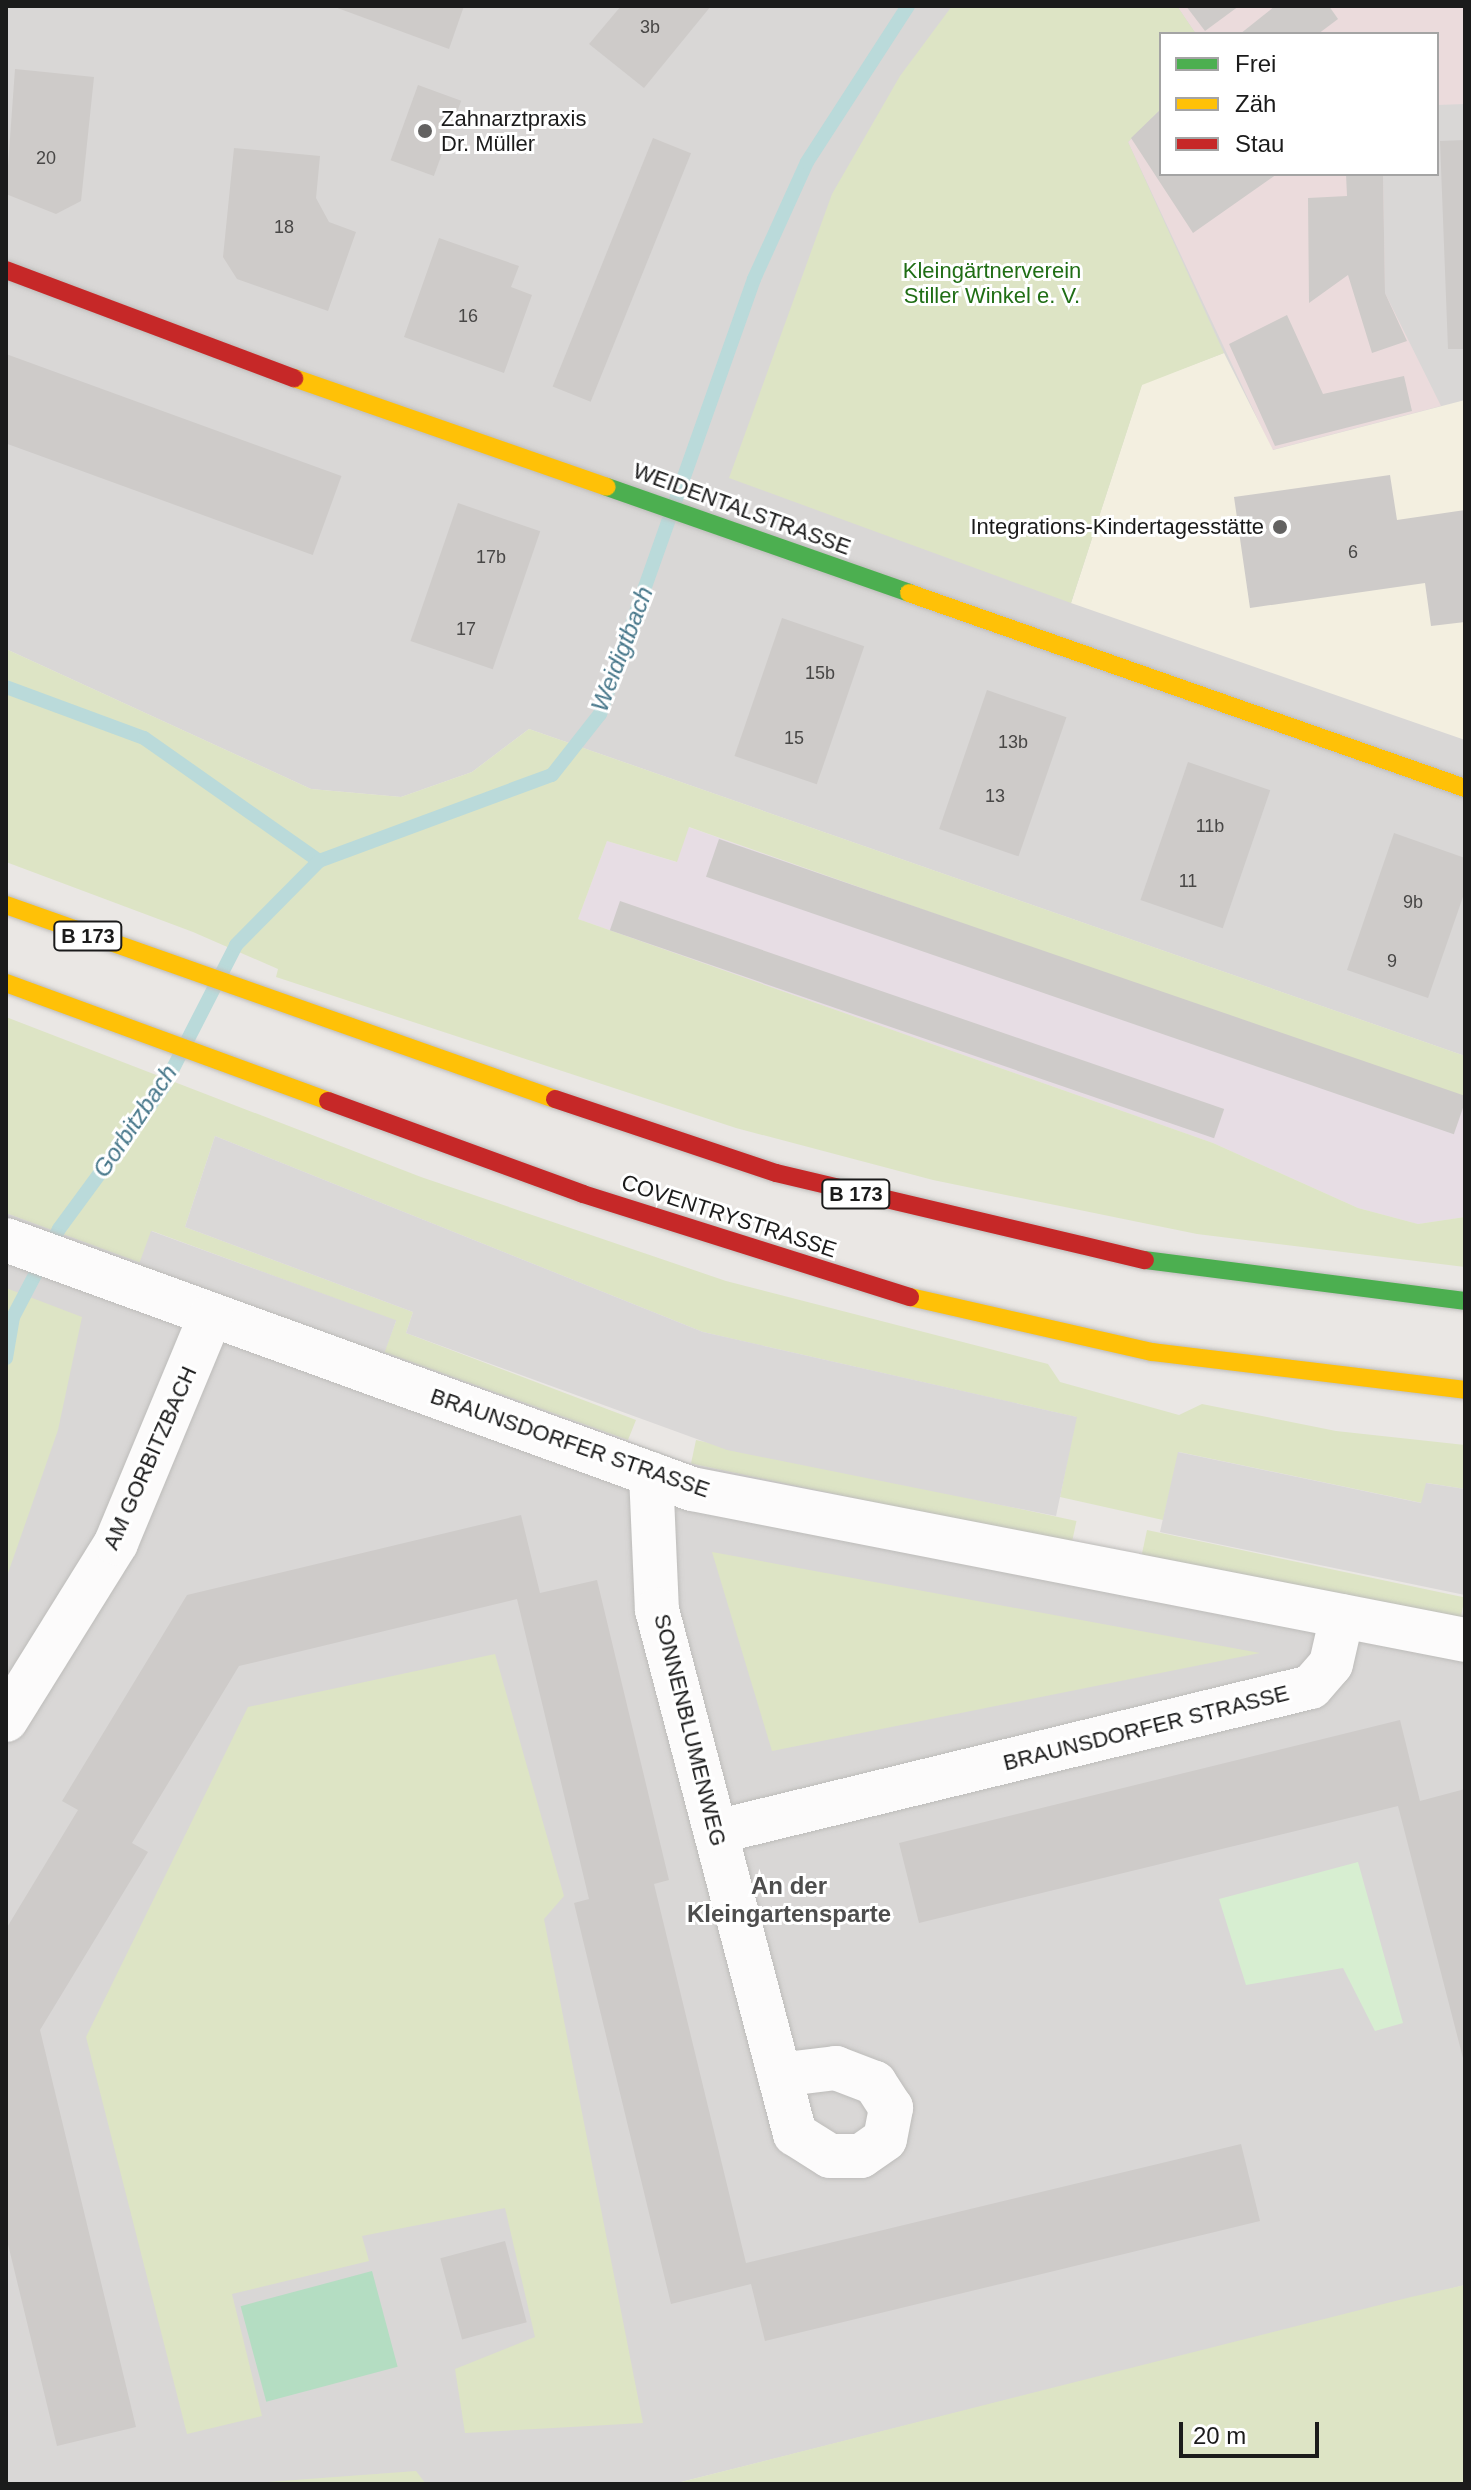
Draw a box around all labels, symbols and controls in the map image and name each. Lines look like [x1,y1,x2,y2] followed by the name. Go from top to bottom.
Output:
[640,16,660,38] house number: 3b
[1159,32,1439,176] legend
[1235,50,1276,77] text: Frei
[1235,90,1276,117] text: Zäh
[441,105,587,156] place label: Zahnarztpraxis Dr. Müller
[416,122,434,140] marker: Zahnarztpraxis Dr. Müller
[1235,130,1284,157] text: Stau
[36,147,56,169] house number: 20
[274,216,294,238] house number: 18
[903,257,1081,308] park label: Kleingärtnerverein Stiller Winkel e. V.
[458,305,478,327] house number: 16
[630,457,854,561] street label: WEIDENTALSTRASSE
[970,514,1264,540] place label: Integrations-Kindertagesstätte
[1271,518,1289,536] marker: Integrations-Kindertagesstätte
[1348,541,1358,563] house number: 6
[476,546,506,568] house number: 17b
[585,582,659,716] water label: Weidigtbach
[456,618,476,640] house number: 17
[805,662,835,684] house number: 15b
[784,727,804,749] house number: 15
[998,731,1028,753] house number: 13b
[985,785,1005,807] house number: 13
[1196,815,1224,837] house number: 11b
[1179,870,1197,892] house number: 11
[1403,891,1423,913] house number: 9b
[52,920,124,952] road number: B 173
[1387,950,1397,972] house number: 9
[87,1059,183,1183] water label: Gorbitzbach
[618,1169,840,1263] street label: COVENTRYSTRASSE
[820,1178,892,1210] road number: B 173
[98,1362,202,1554] street label: AM GORBITZBACH
[427,1383,713,1503] street label: BRAUNSDORFER STRASSE
[648,1611,732,1849] street label: SONNENBLUMENWEG
[1000,1680,1292,1776] street label: BRAUNSDORFER STRASSE
[687,1872,891,1928] district label: An der Kleingartensparte
[1183,2406,1323,2456] scale bar
[1193,2422,1246,2449] text: 20 m

